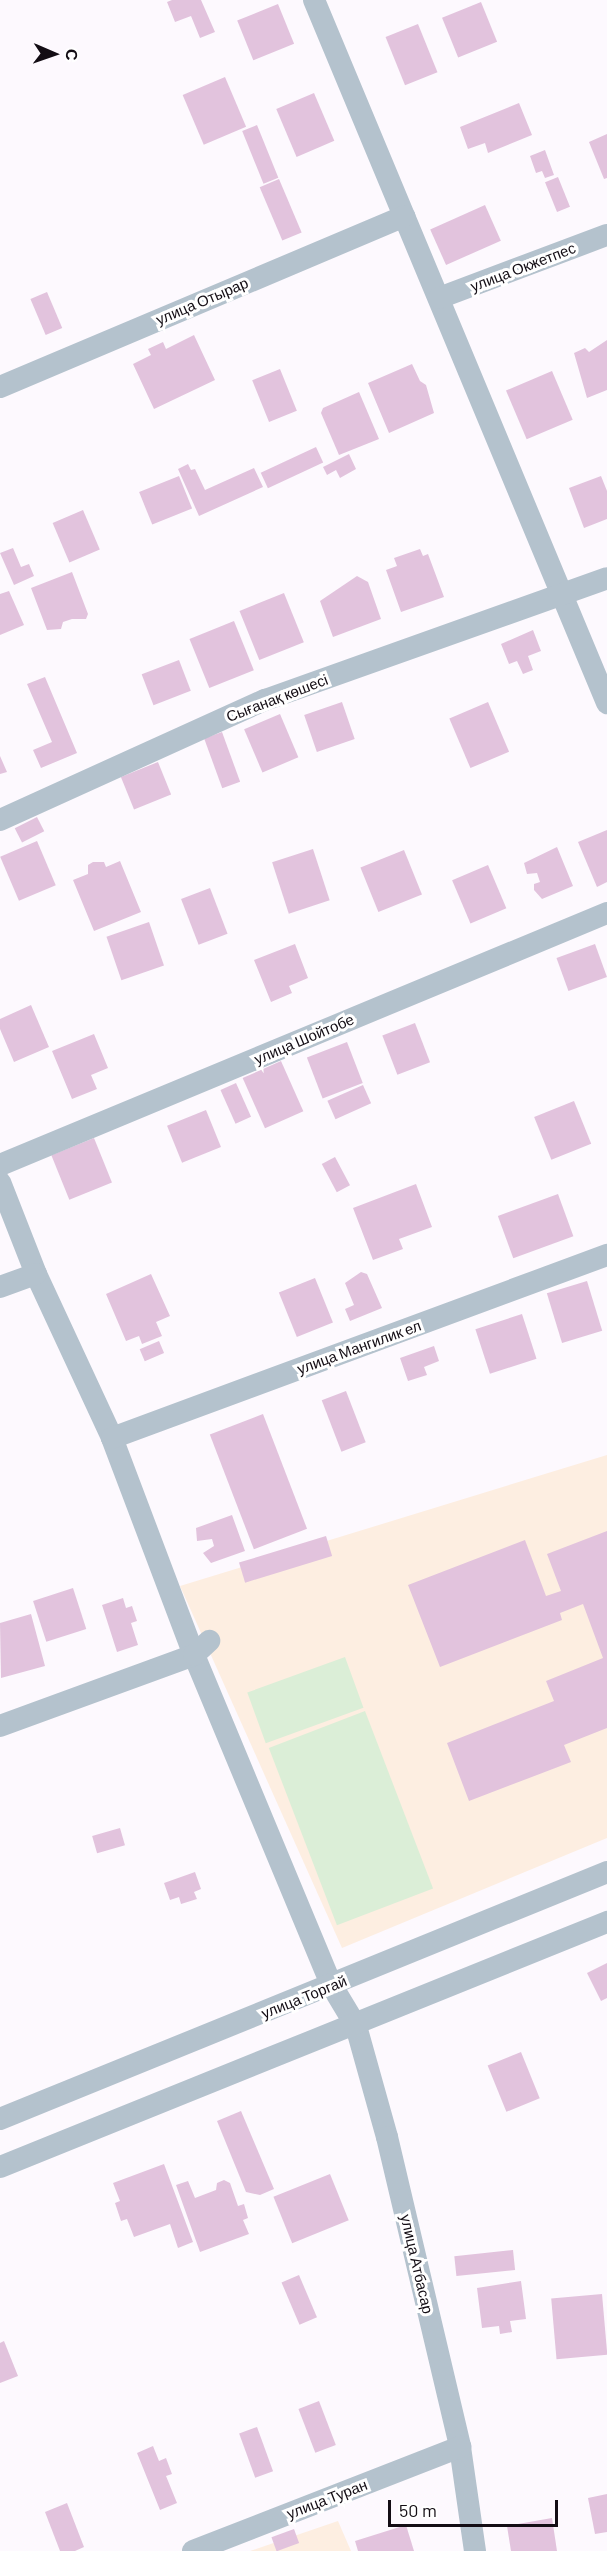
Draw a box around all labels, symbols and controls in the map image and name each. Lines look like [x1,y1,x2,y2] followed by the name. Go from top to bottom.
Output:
[24,24,84,84] north arrow
[63,49,82,61] text: С
[468,239,578,295] street label: улица Окжетпес
[153,273,251,329] street label: улица Отырар
[223,670,331,726] street label: Сығанақ көшесі
[251,1010,357,1068] street label: улица Шойтобе
[295,1316,423,1378] street label: улица Мангилик ел
[259,1972,349,2022] street label: улица Торгай
[397,2212,437,2316] street label: улица Атбасар
[284,2475,370,2523] street label: улица Туран
[391,2488,560,2526] scale bar
[399,2499,437,2521] text: 50 m

